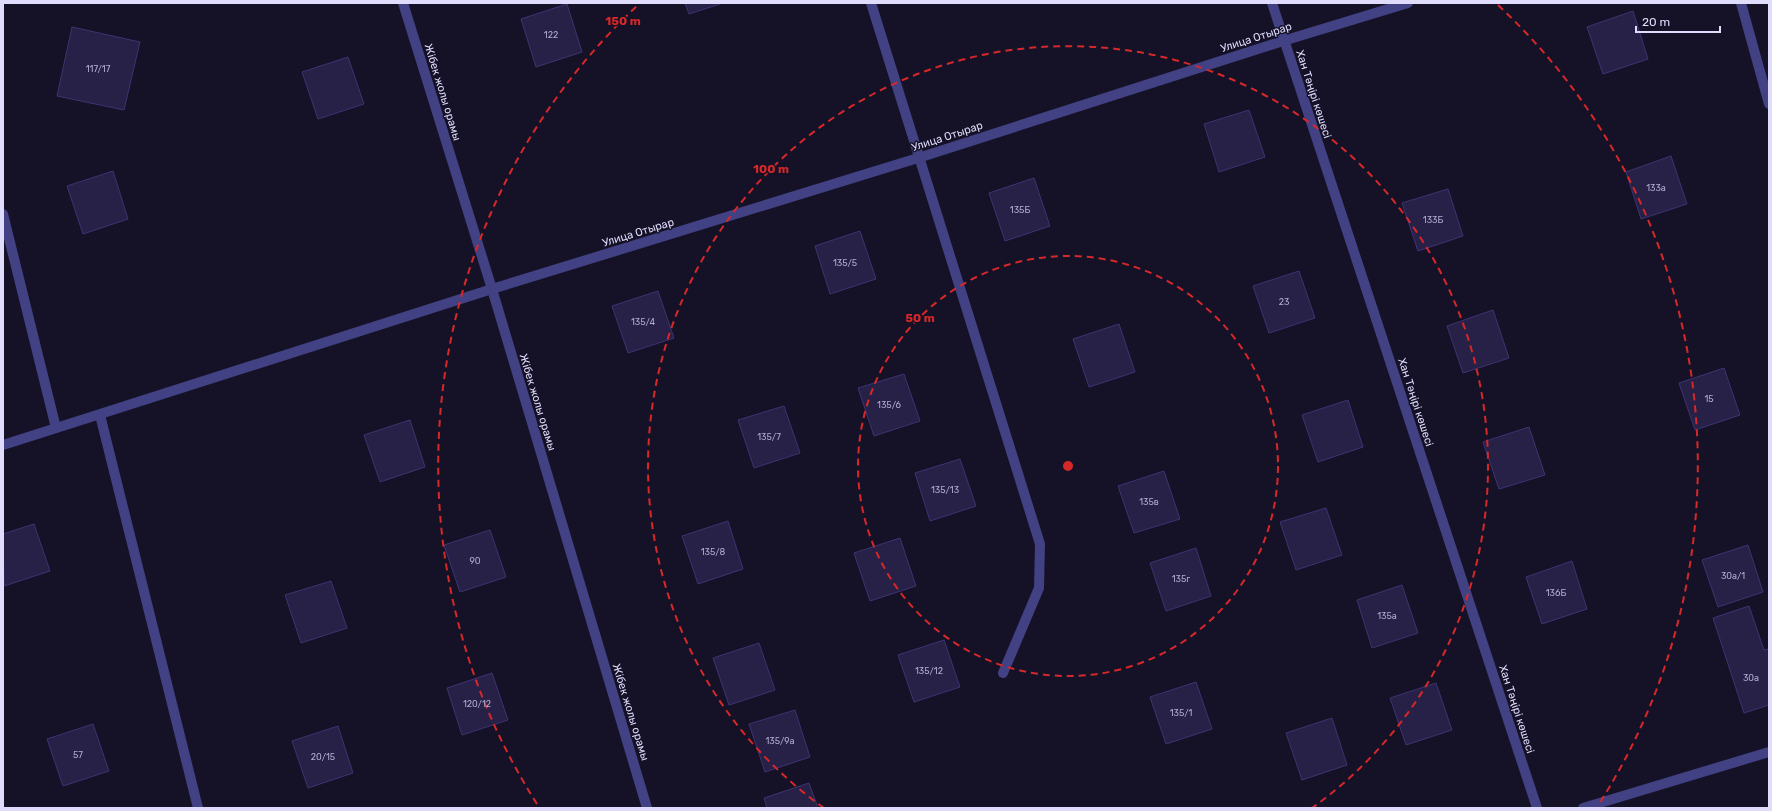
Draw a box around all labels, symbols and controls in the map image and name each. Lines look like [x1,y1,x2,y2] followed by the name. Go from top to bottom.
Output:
[1636,8,1720,34] scale bar
[605,14,641,28] text: 150 m
[1642,15,1670,29] text: 20 m
[1219,20,1293,55] street label: Улица Отырар
[544,30,558,40] house number: 122
[422,42,463,142] street label: Жібек жолы орамы
[1293,48,1334,140] street label: Хан Тәңірі көшесі
[86,64,111,74] house number: 117/17
[910,119,984,154] street label: Улица Отырар
[753,162,789,176] text: 100 m
[1646,183,1666,193] house number: 133а
[1010,205,1030,215] house number: 135Б
[601,215,676,250] street label: Улица Отырар
[1423,215,1443,225] house number: 133Б
[833,258,857,268] house number: 135/5
[1279,297,1289,307] house number: 23
[905,311,935,325] text: 50 m
[631,317,655,327] house number: 135/4
[517,352,558,452] street label: Жібек жолы орамы
[1395,356,1436,448] street label: Хан Тәңірі көшесі
[1704,394,1714,404] house number: 15
[877,400,902,410] house number: 135/6
[757,432,781,442] house number: 135/7
[1061,459,1075,473] centre of rings
[931,485,959,495] house number: 135/13
[1139,497,1159,507] house number: 135в
[701,547,726,557] house number: 135/8
[469,556,481,566] house number: 90
[1721,571,1745,581] house number: 30а/1
[1172,574,1190,584] house number: 135г
[1546,588,1566,598] house number: 136Б
[1377,611,1397,621] house number: 135а
[610,662,651,762] street label: Жібек жолы орамы
[1496,663,1537,755] street label: Хан Тәңірі көшесі
[915,666,943,676] house number: 135/12
[1743,673,1759,683] house number: 30а
[463,699,491,709] house number: 120/12
[1170,708,1193,718] house number: 135/1
[765,736,795,746] house number: 135/9а
[73,750,83,760] house number: 57
[311,752,335,762] house number: 20/15

